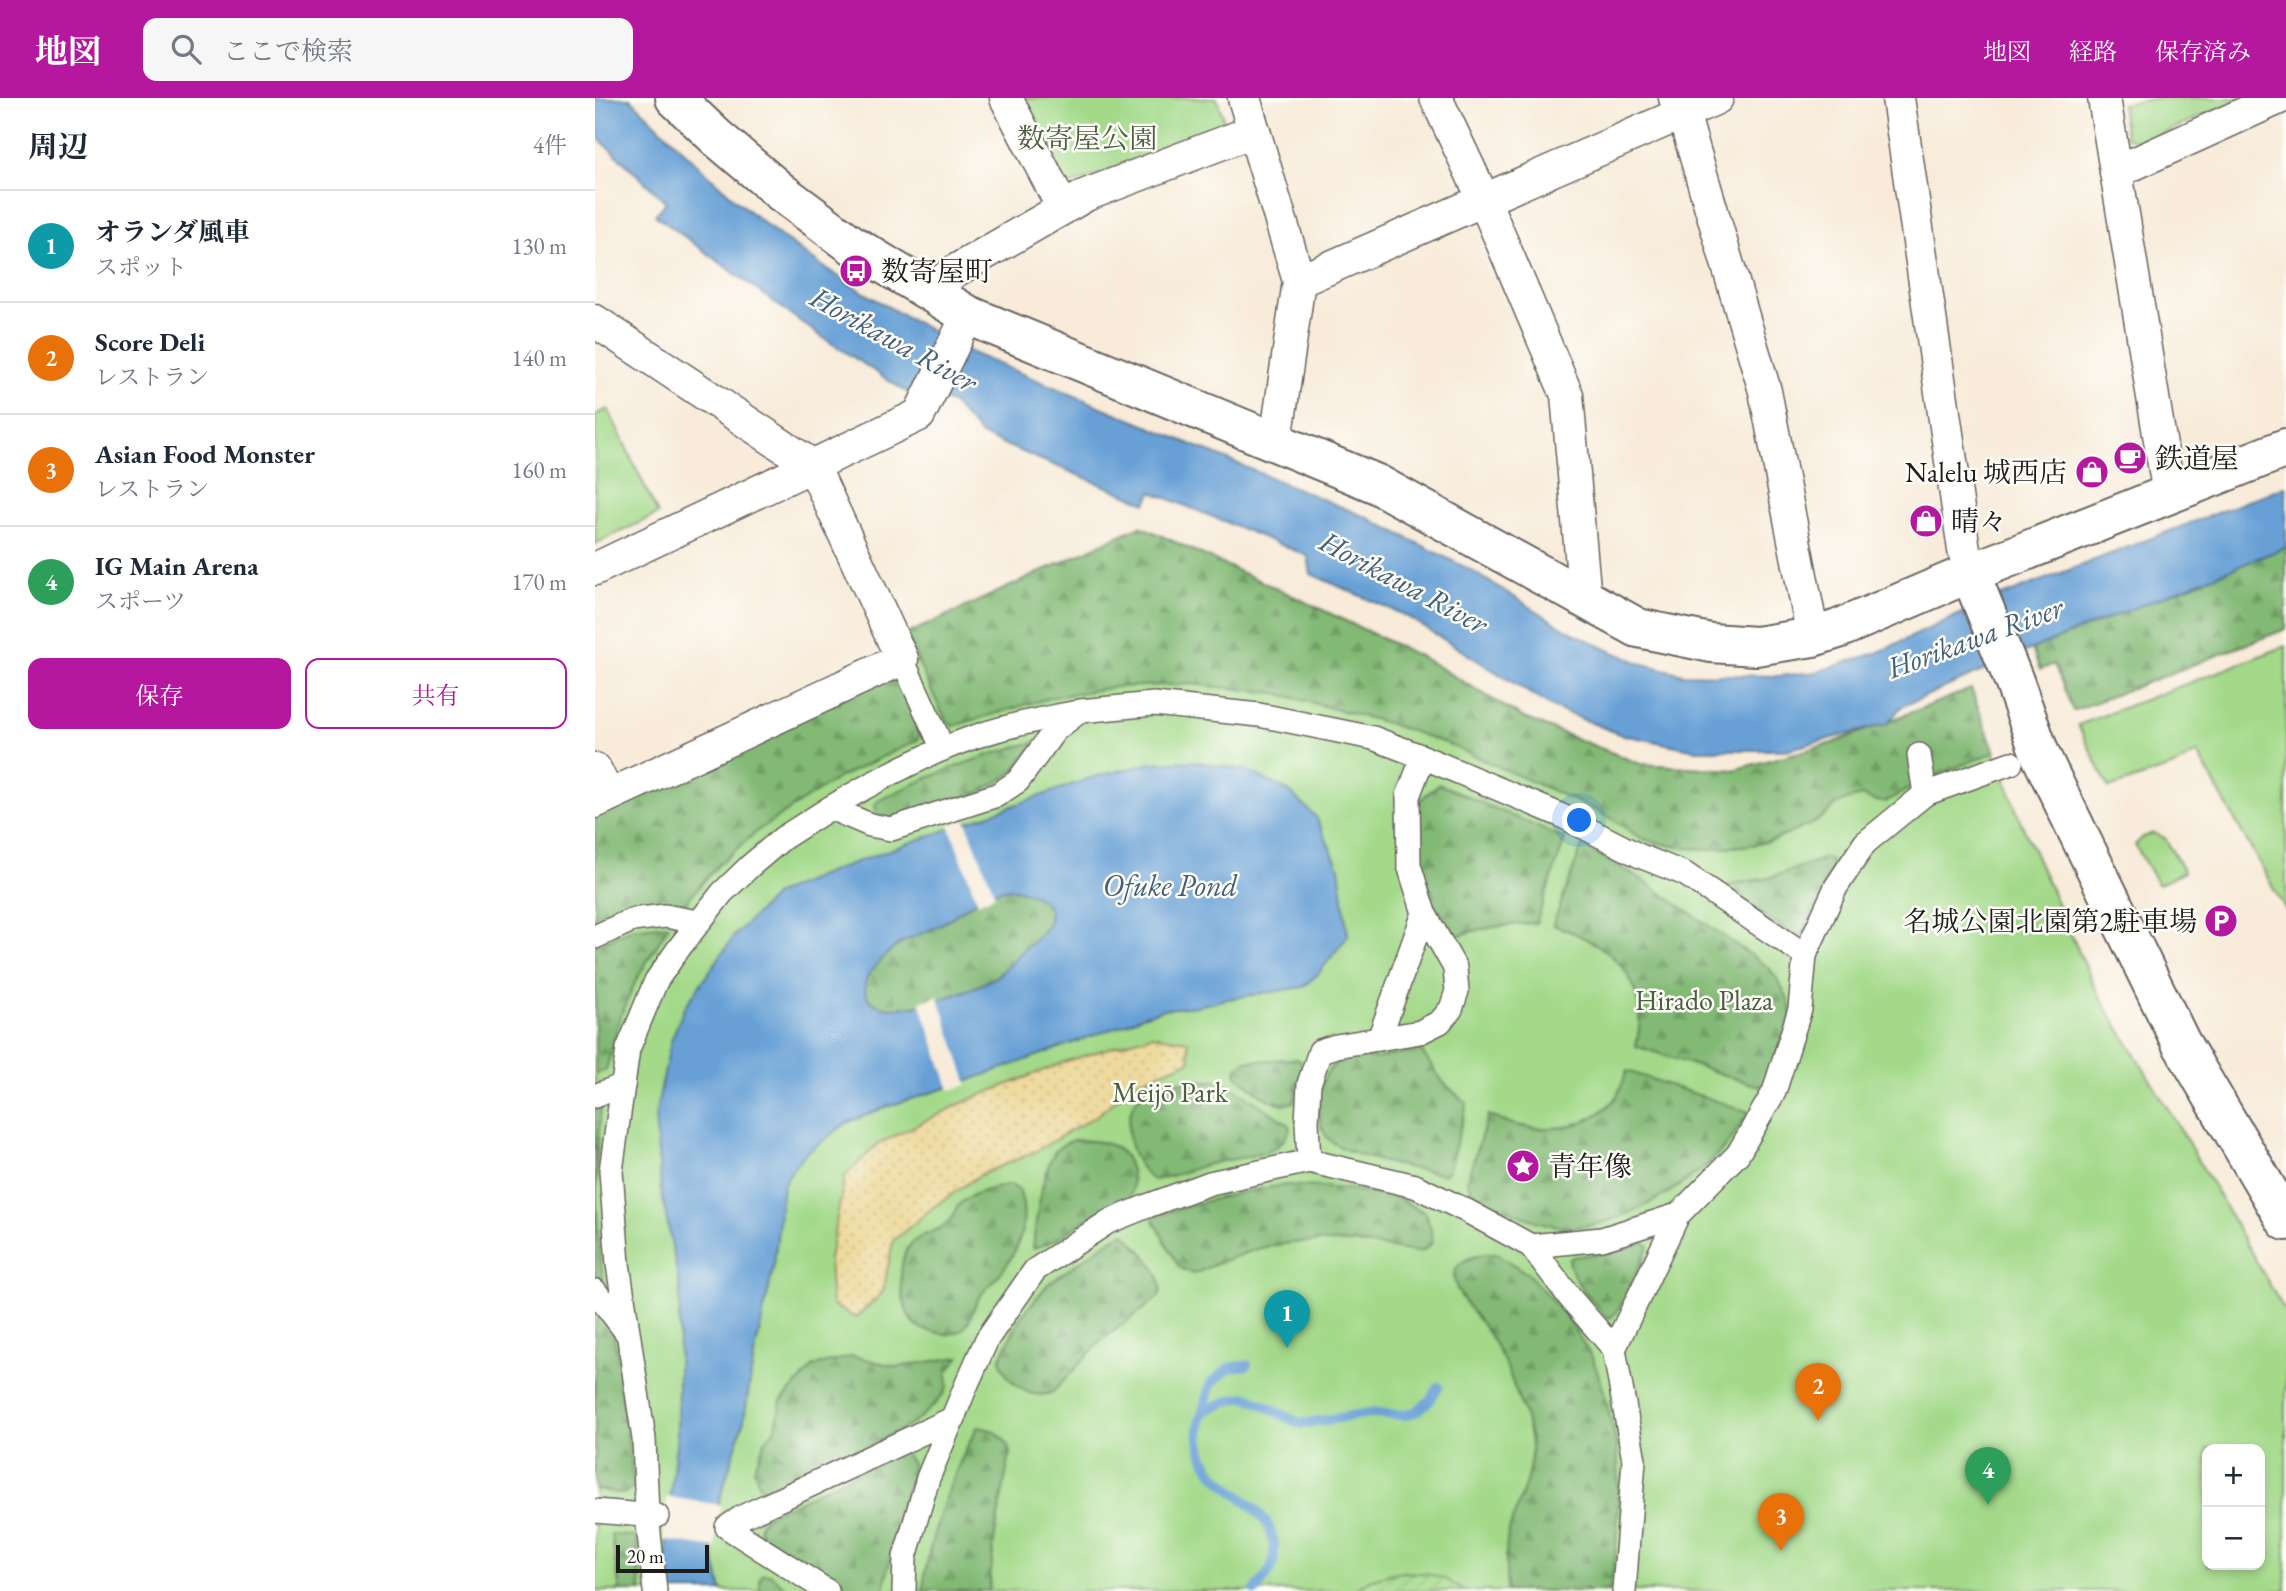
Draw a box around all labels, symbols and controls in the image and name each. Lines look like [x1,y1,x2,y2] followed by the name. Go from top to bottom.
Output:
[143,18,633,81] search box
[35,30,101,73] text: 地図
[167,30,205,68] icon: search
[223,34,353,68] text: ここで検索
[1983,36,2031,67] text: 地図
[2069,36,2117,67] text: 経路
[2155,36,2251,67] text: 保存済み
[1017,120,1157,156] park label: 数寄屋公園
[28,127,88,166] text: 周辺
[533,130,567,160] text: 4件
[95,215,250,249] text: オランダ風車
[45,231,57,261] text: 1
[511,231,567,261] text: 130 m
[95,252,187,282] text: スポット
[837,252,875,290] bus stop icon: 数寄屋町
[881,253,993,289] place label: 数寄屋町
[803,277,986,402] water label: Horikawa River
[95,325,205,359] text: Score Deli
[45,343,57,373] text: 2
[511,343,567,373] text: 140 m
[95,362,209,392] text: レストラン
[95,437,315,471] text: Asian Food Monster
[2111,439,2149,477] cafe icon: 鉄道屋
[2155,440,2239,476] place label: 鉄道屋
[2073,453,2111,491] shop icon: Nalelu 城西店
[1905,454,2067,490] place label: Nalelu 城西店
[45,455,57,485] text: 3
[511,455,567,485] text: 160 m
[95,474,209,504] text: レストラン
[1907,502,1945,540] shop icon: 晴々
[1951,503,2007,539] place label: 晴々
[1313,521,1496,643] water label: Horikawa River
[95,549,259,583] text: IG Main Arena
[45,567,57,597] text: 4
[511,567,567,597] text: 170 m
[95,586,186,616] text: スポーツ
[1881,587,2070,687] water label: Horikawa River
[28,658,291,729] button: 保存
[305,658,567,729] button: 共有
[1562,803,1596,837] your location
[1103,866,1238,905] water label: Ofuke Pond
[2202,902,2240,940] parking icon: 名城公園北園第2駐車場
[1904,903,2197,939] place label: 名城公園北園第2駐車場
[1635,982,1774,1018] park label: Hirado Plaza
[1112,1074,1229,1110] park label: Meijō Park
[1504,1147,1542,1185] place icon: 青年像
[1548,1148,1632,1184] place label: 青年像
[1264,1290,1310,1348] pin: 1
[1795,1363,1841,1421] pin: 2
[2202,1444,2265,1570] map controls
[2202,1444,2265,1507] button: +
[1965,1447,2011,1505] pin: 4
[1758,1493,1804,1551] pin: 3
[2202,1507,2265,1570] button: −
[616,1542,709,1574] scale bar
[627,1544,664,1569] text: 20 m

